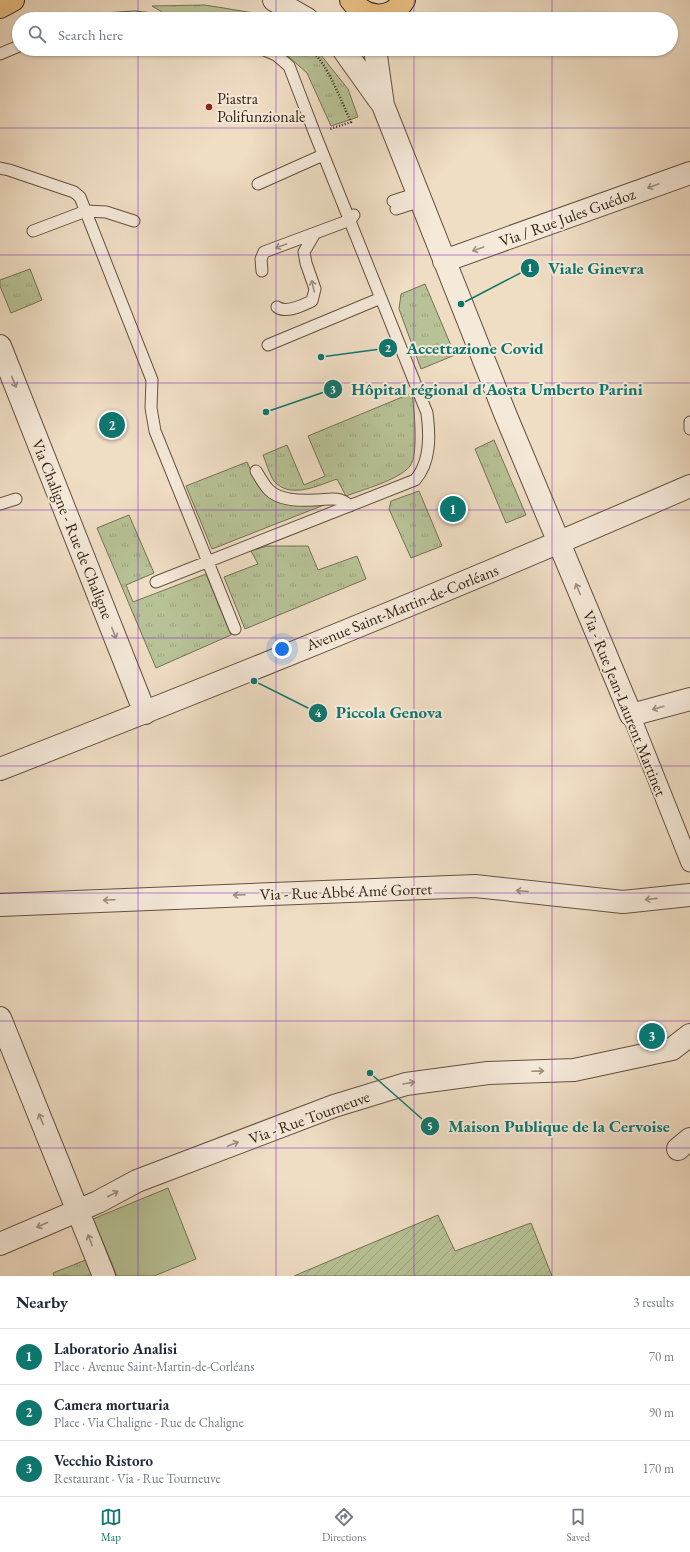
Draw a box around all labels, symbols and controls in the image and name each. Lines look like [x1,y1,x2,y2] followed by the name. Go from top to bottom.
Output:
[12,12,678,56] search box
[26,23,48,45] icon: search
[58,25,123,44] text: Search here
[217,88,305,127] place label: Piastra Polifunzionale
[204,102,214,112] marker: Piastra Polifunzionale
[496,183,638,252] street label: Via / Rue Jules Guédoz
[648,183,660,191] one-way arrow
[275,242,287,250] one-way arrow
[472,246,485,253] one-way arrow
[520,253,652,282] callout: Viale Ginevra
[548,257,645,279] text: Viale Ginevra
[527,260,533,276] text: 1
[309,279,317,292] one-way arrow
[378,334,552,363] callout: Accettazione Covid
[405,337,544,359] text: Accettazione Covid
[385,340,392,356] text: 2
[323,374,650,403] callout: Hôpital régional d'Aosta Umberto Parini
[11,376,19,388] one-way arrow
[351,378,643,400] text: Hôpital régional d'Aosta Umberto Parini
[330,381,336,397] text: 3
[99,410,125,440] pin: 2
[27,436,118,622] street label: Via Chaligne - Rue de Chaligne
[440,494,466,524] pin: 1
[302,559,502,656] street label: Avenue Saint-Martin-de-Corléans
[574,583,581,595] one-way arrow
[578,607,671,799] street label: Via - Rue Jean-Laurent Martinet
[110,627,118,639] one-way arrow
[272,639,292,659] your location
[308,698,450,727] callout: Piccola Genova
[336,701,443,723] text: Piccola Genova
[315,705,322,721] text: 4
[652,705,665,712] one-way arrow
[260,878,432,905] street label: Via - Rue Abbé Amé Gorret
[516,887,529,895] one-way arrow
[232,891,245,899] one-way arrow
[645,896,658,903] one-way arrow
[103,897,116,904] one-way arrow
[639,1021,665,1051] pin: 3
[531,1068,544,1075] one-way arrow
[402,1079,415,1087] one-way arrow
[246,1086,373,1149] street label: Via - Rue Tourneuve
[420,1111,678,1140] callout: Maison Publique de la Cervoise
[37,1114,44,1126] one-way arrow
[448,1115,670,1137] text: Maison Publique de la Cervoise
[427,1118,433,1134] text: 5
[227,1139,239,1147] one-way arrow
[107,1190,119,1197] one-way arrow
[36,1222,48,1229] one-way arrow
[85,1234,93,1246] one-way arrow
[16,1291,68,1313] text: Nearby
[633,1294,674,1311] text: 3 results
[54,1339,177,1358] text: Laboratorio Analisi
[26,1348,32,1365] text: 1
[649,1348,674,1365] text: 70 m
[54,1358,255,1375] text: Place · Avenue Saint-Martin-de-Corléans
[54,1395,169,1414] text: Camera mortuaria
[26,1404,32,1421] text: 2
[649,1404,674,1421] text: 90 m
[54,1414,244,1431] text: Place · Via Chaligne - Rue de Chaligne
[54,1451,153,1470] text: Vecchio Ristoro
[26,1460,32,1477] text: 3
[643,1460,674,1477] text: 170 m
[54,1470,221,1487] text: Restaurant · Via - Rue Tourneuve
[100,1506,122,1544] tab: Map
[322,1506,366,1544] tab: Directions
[566,1506,590,1544] tab: Saved

